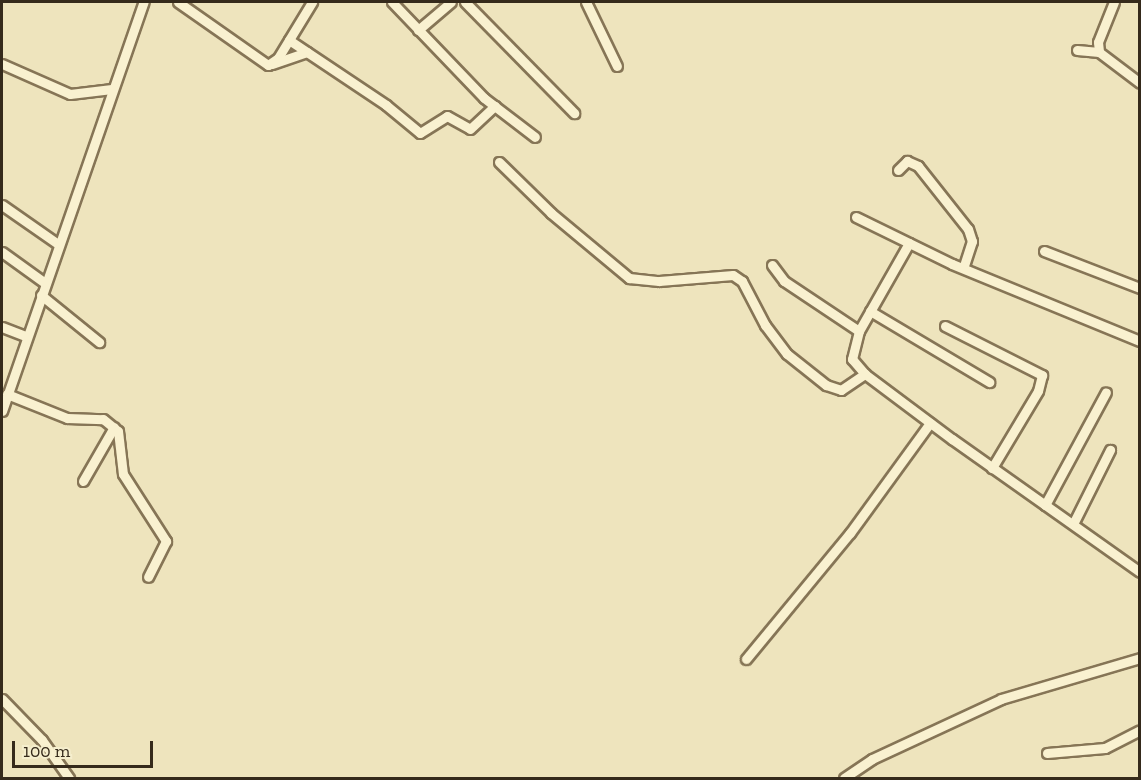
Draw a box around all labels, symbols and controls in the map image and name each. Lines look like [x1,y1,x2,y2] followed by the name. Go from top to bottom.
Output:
[15,729,156,767] scale bar
[23,740,70,762] text: 100 m

